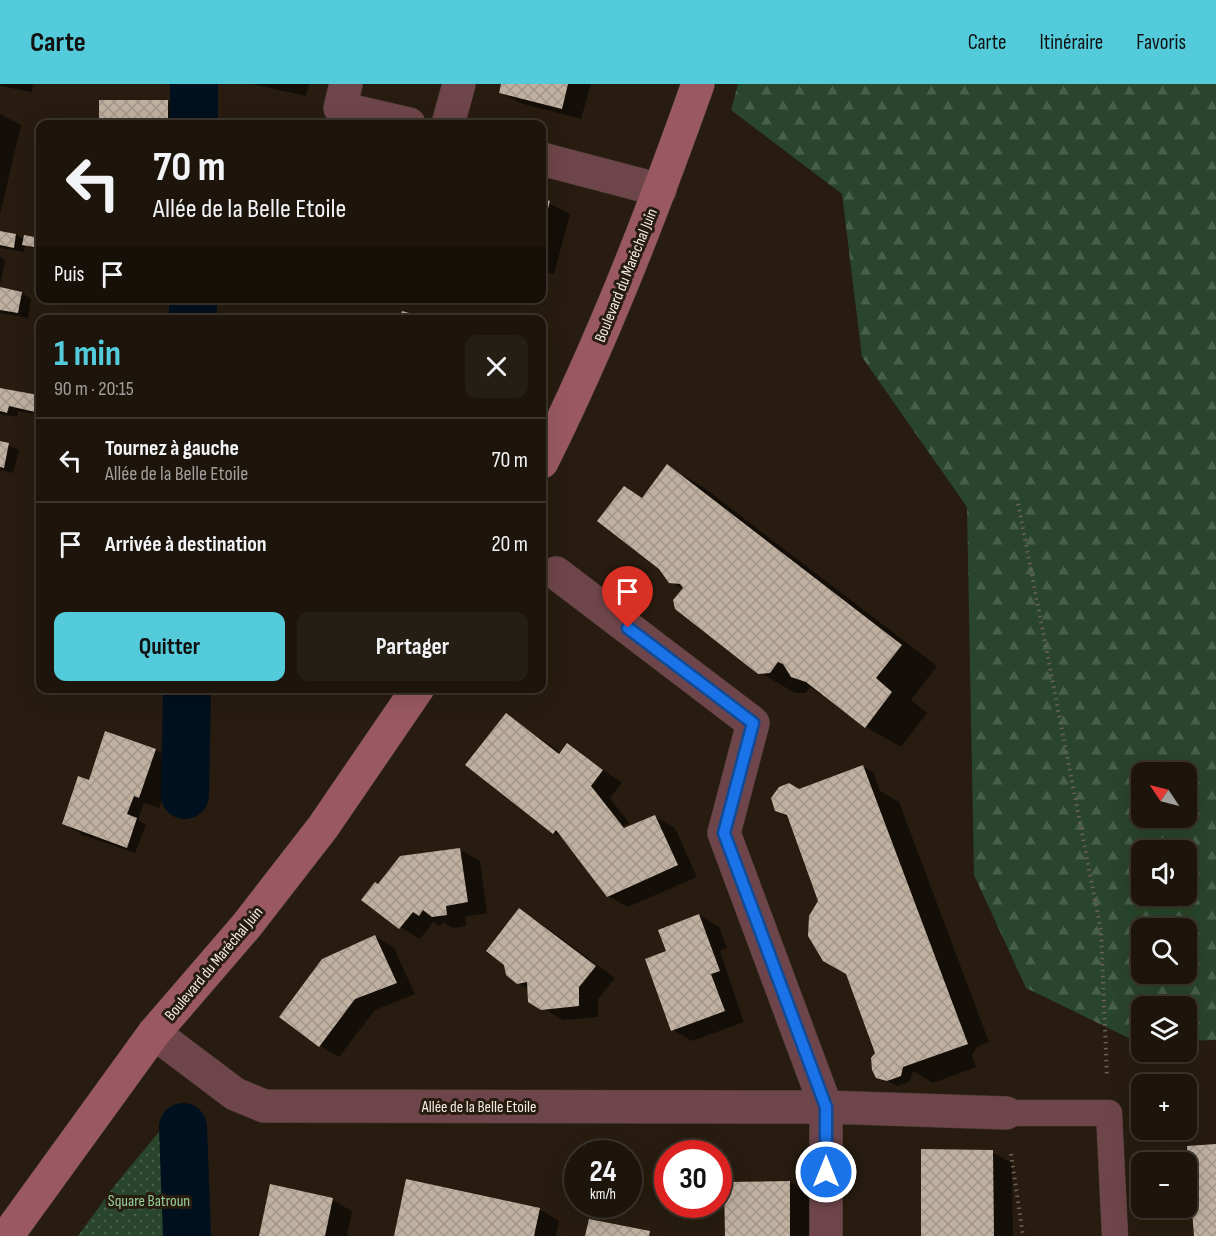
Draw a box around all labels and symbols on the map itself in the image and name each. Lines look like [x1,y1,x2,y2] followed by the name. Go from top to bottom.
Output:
[591,206,662,345] street label: Boulevard du Maréchal Juin
[602,566,653,628] pin
[1131,762,1197,828] north arrow
[161,903,267,1025] street label: Boulevard du Maréchal Juin
[421,1098,536,1117] street label: Allée de la Belle Etoile
[654,1140,732,1218] speed limit sign: 30
[794,1140,858,1204] position arrow
[108,1192,190,1211] park label: Square Batroun

